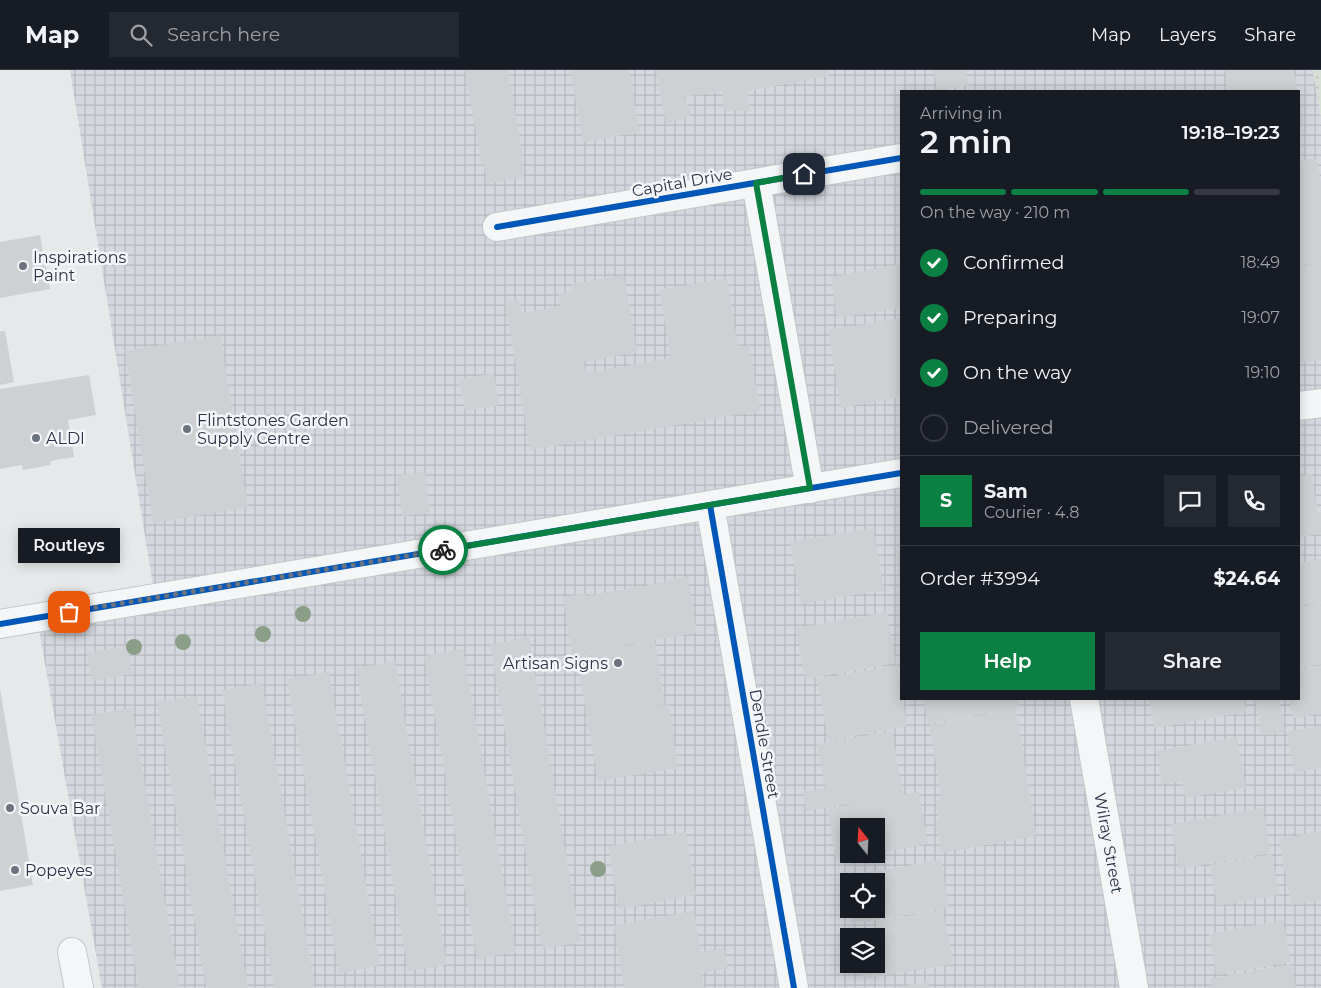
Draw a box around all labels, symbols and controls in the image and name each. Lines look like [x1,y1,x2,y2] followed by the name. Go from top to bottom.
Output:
[109,12,459,57] search box
[25,20,79,49] text: Map
[127,21,155,49] icon: search
[167,23,280,46] text: Search here
[1091,24,1131,46] text: Map
[1159,24,1216,46] text: Layers
[1244,24,1296,46] text: Share
[920,104,1002,123] text: Arriving in
[1182,121,1280,144] text: 19:18–19:23
[920,122,1012,161] text: 2 min
[783,153,825,195] pin
[790,160,818,188] icon: home
[630,164,734,201] street label: Capital Drive
[920,203,1070,222] text: On the way · 210 m
[33,248,126,285] place label: Inspirations Paint
[920,249,948,277] icon: check
[963,251,1064,274] text: Confirmed
[1240,253,1280,272] text: 18:49
[17,260,29,272] marker: Inspirations Paint
[920,304,948,332] icon: check
[963,306,1058,329] text: Preparing
[1241,308,1280,327] text: 19:07
[920,359,948,387] icon: check
[963,361,1071,384] text: On the way
[1245,363,1280,382] text: 19:10
[197,411,349,448] place label: Flintstones Garden Supply Centre
[963,416,1054,439] text: Delivered
[181,423,193,435] marker: Flintstones Garden Supply Centre
[46,429,85,448] place label: ALDI
[30,432,42,444] marker: ALDI
[1164,475,1216,527] button: chat
[1228,475,1280,527] button: phone
[984,480,1028,503] text: Sam
[940,489,952,512] text: S
[984,503,1080,522] text: Courier · 4.8
[418,525,468,575] courier
[18,527,120,562] callout: Routleys
[33,536,105,555] text: Routleys
[429,536,457,564] icon: bike
[920,567,1040,590] text: Order #3994
[1213,567,1280,590] text: $24.64
[48,591,90,633] pin
[55,598,83,626] icon: bag
[920,632,1095,690] button: Help
[1105,632,1280,690] button: Share
[503,654,608,673] place label: Artisan Signs
[612,657,624,669] marker: Artisan Signs
[746,688,784,801] street label: Dendle Street
[1090,791,1127,896] street label: Wilray Street
[20,799,101,818] place label: Souva Bar
[4,802,16,814] marker: Souva Bar
[840,818,885,862] north arrow
[840,818,885,973] map controls
[25,861,93,880] place label: Popeyes
[9,864,21,876] marker: Popeyes
[840,873,885,918] button: locate
[840,928,885,973] button: layers

